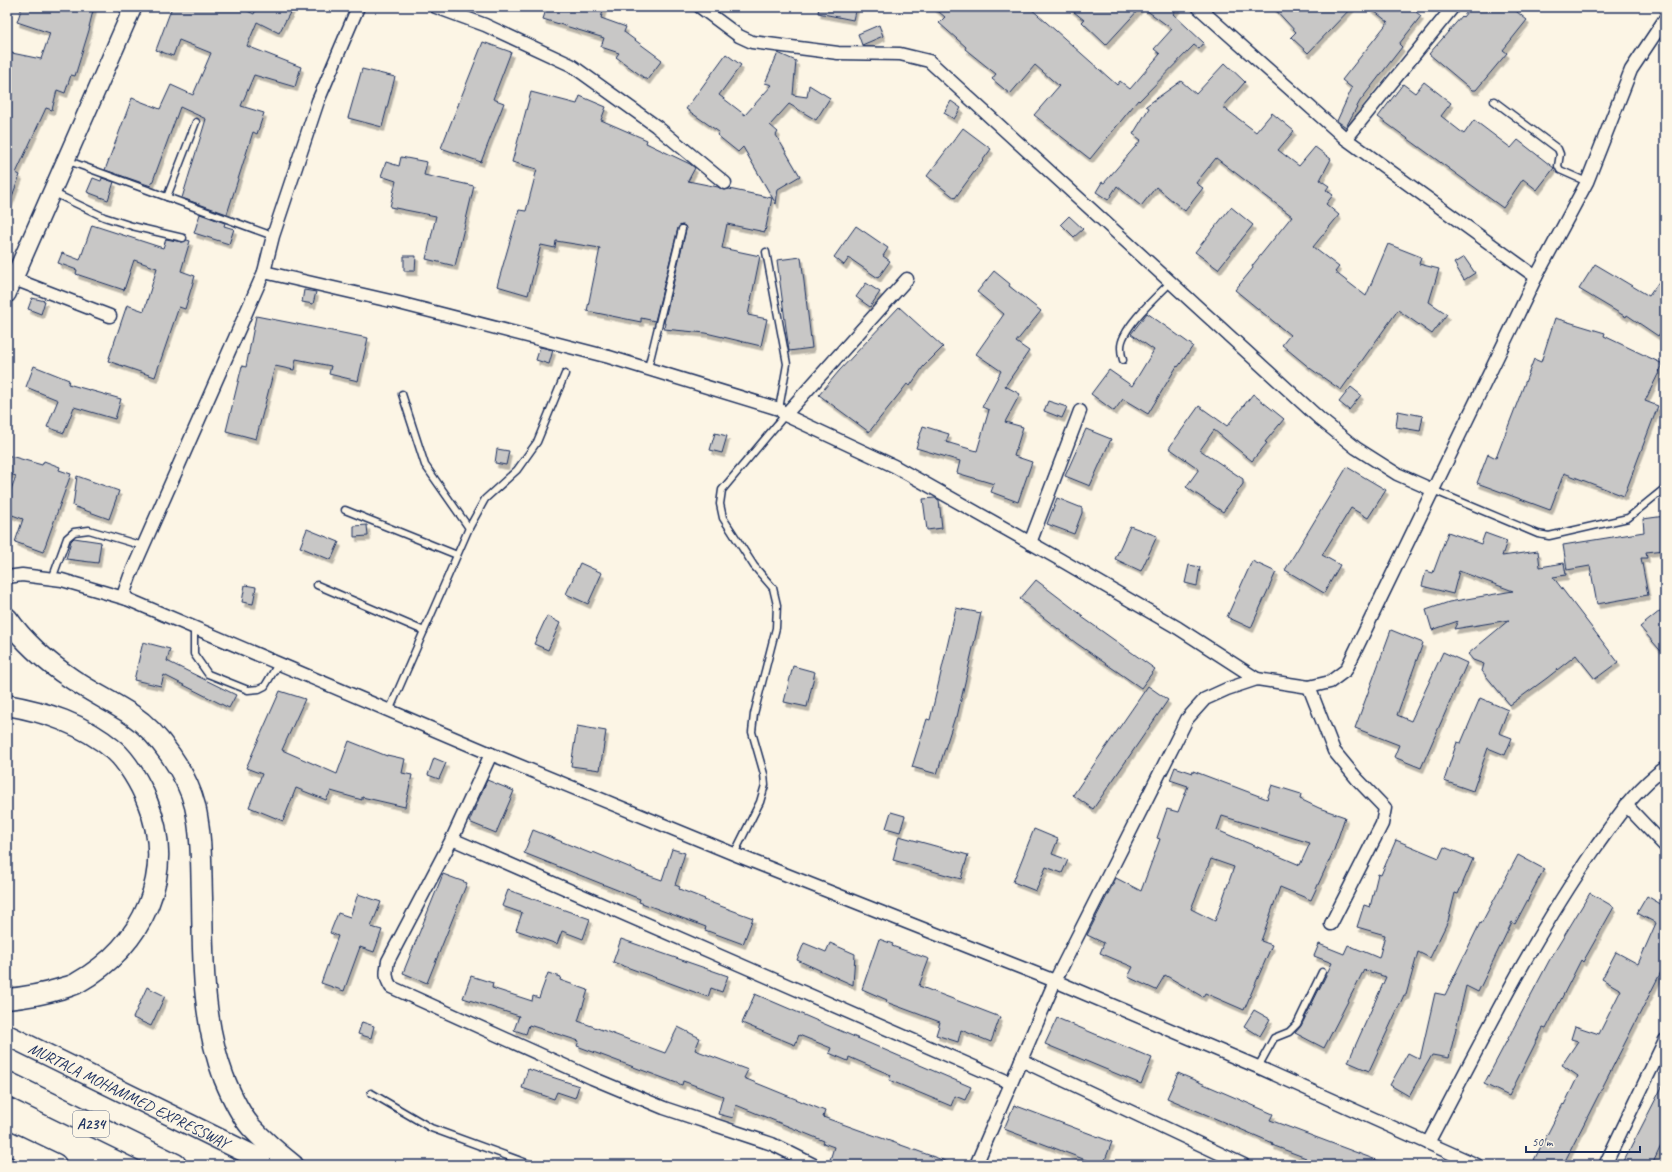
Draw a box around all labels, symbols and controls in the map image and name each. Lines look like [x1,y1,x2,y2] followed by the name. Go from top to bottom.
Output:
[25,1038,235,1155] street label: MURTALA MOHAMMED EXPRESSWAY
[73,1111,109,1137] road number: A234
[1526,1128,1640,1154] scale bar
[1532,1134,1554,1150] text: 50 m

